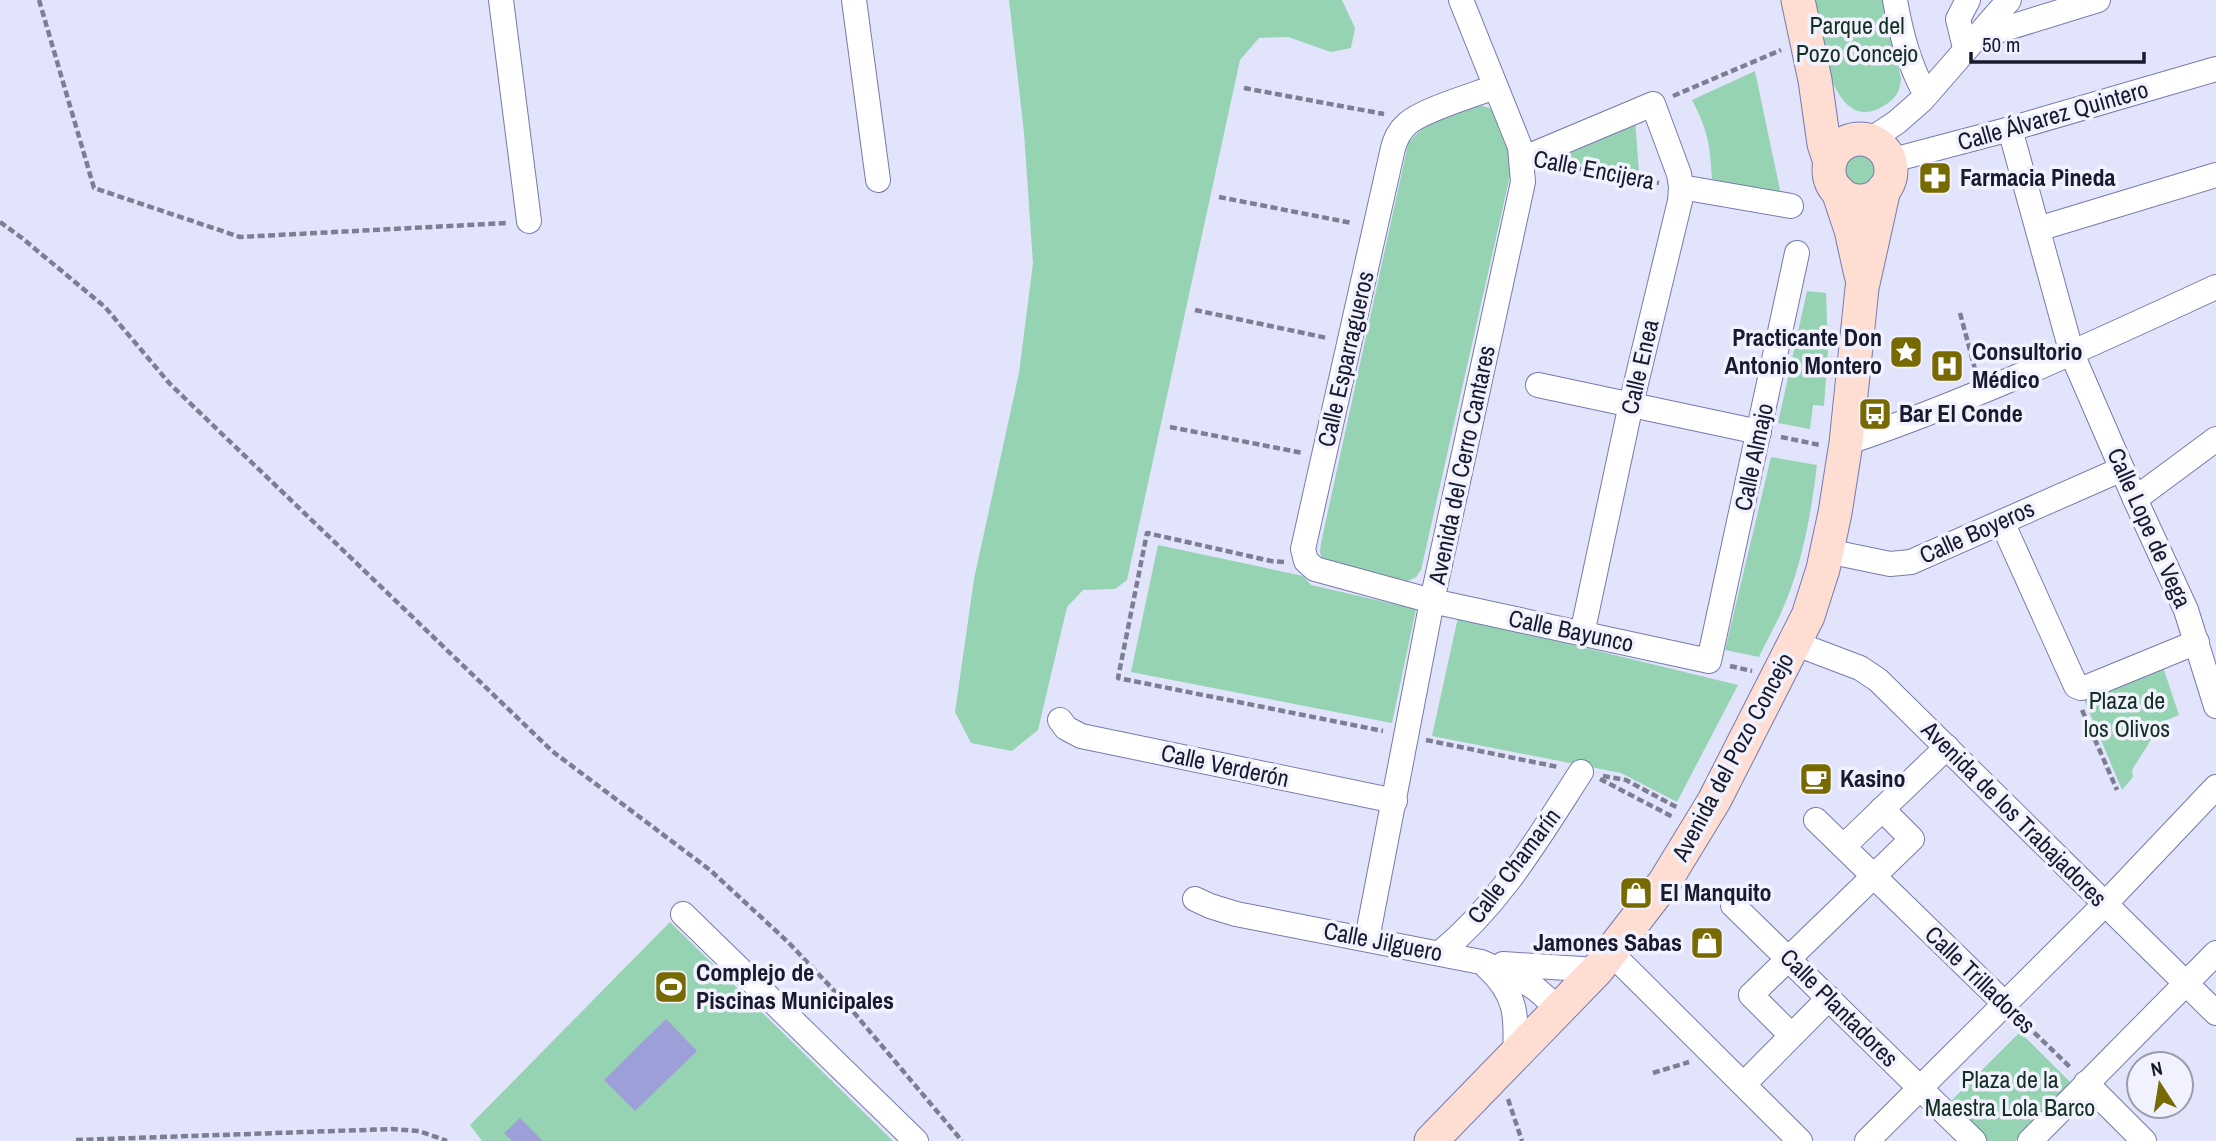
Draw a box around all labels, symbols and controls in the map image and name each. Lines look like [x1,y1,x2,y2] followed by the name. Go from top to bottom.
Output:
[1796,9,1918,69] park label: Parque del Pozo Concejo
[1971,21,2144,65] scale bar
[1982,30,2020,59] text: 50 m
[1954,73,2152,158] street label: Calle Álvarez Quintero
[1531,142,1657,196] street label: Calle Encijera
[1916,159,1954,197] pharmacy icon: Farmacia Pineda
[1960,161,2116,193] place label: Farmacia Pineda
[1309,268,1381,450] street label: Calle Esparragueros
[1613,316,1665,417] street label: Calle Enea
[1725,321,1882,381] place label: Practicante Don Antonio Montero
[1887,333,1925,371] place icon: Practicante Don Antonio Montero
[1972,335,2082,395] place label: Consultorio Médico
[1420,342,1502,588] street label: Avenida del Cerro Cantares
[1928,347,1966,385] hospital icon: Consultorio Médico
[1856,395,1894,433] bus stop icon: Bar El Conde
[1899,397,2023,429] place label: Bar El Conde
[1726,400,1780,514] street label: Calle Almajo
[2100,443,2199,613] street label: Calle Lope de Vega
[1914,492,2039,571] street label: Calle Boyeros
[1506,601,1637,659] street label: Calle Bayunco
[1663,647,1801,867] street label: Avenida del Pozo Concejo
[2084,684,2170,744] park label: Plaza de los Olivos
[1914,713,2114,913] street label: Avenida de los Trabajadores
[1158,736,1292,794] street label: Calle Verderón
[1797,760,1835,798] cafe icon: Kasino
[1840,762,1906,794] place label: Kasino
[1459,801,1567,930] street label: Calle Chamarín
[1617,874,1655,912] shop icon: El Manquito
[1660,876,1772,908] place label: El Manquito
[1321,914,1445,968] street label: Calle Jilguero
[1918,918,2043,1040] street label: Calle Trilladores
[1688,924,1726,962] shop icon: Jamones Sabas
[1533,926,1682,958] place label: Jamones Sabas
[1773,941,1906,1074] street label: Calle Plantadores
[696,956,894,1016] place label: Complejo de Piscinas Municipales
[652,968,690,1006] sports icon: Complejo de Piscinas Municipales
[2125,1050,2195,1120] north arrow
[2148,1054,2165,1082] text: N
[1925,1063,2095,1123] park label: Plaza de la Maestra Lola Barco

